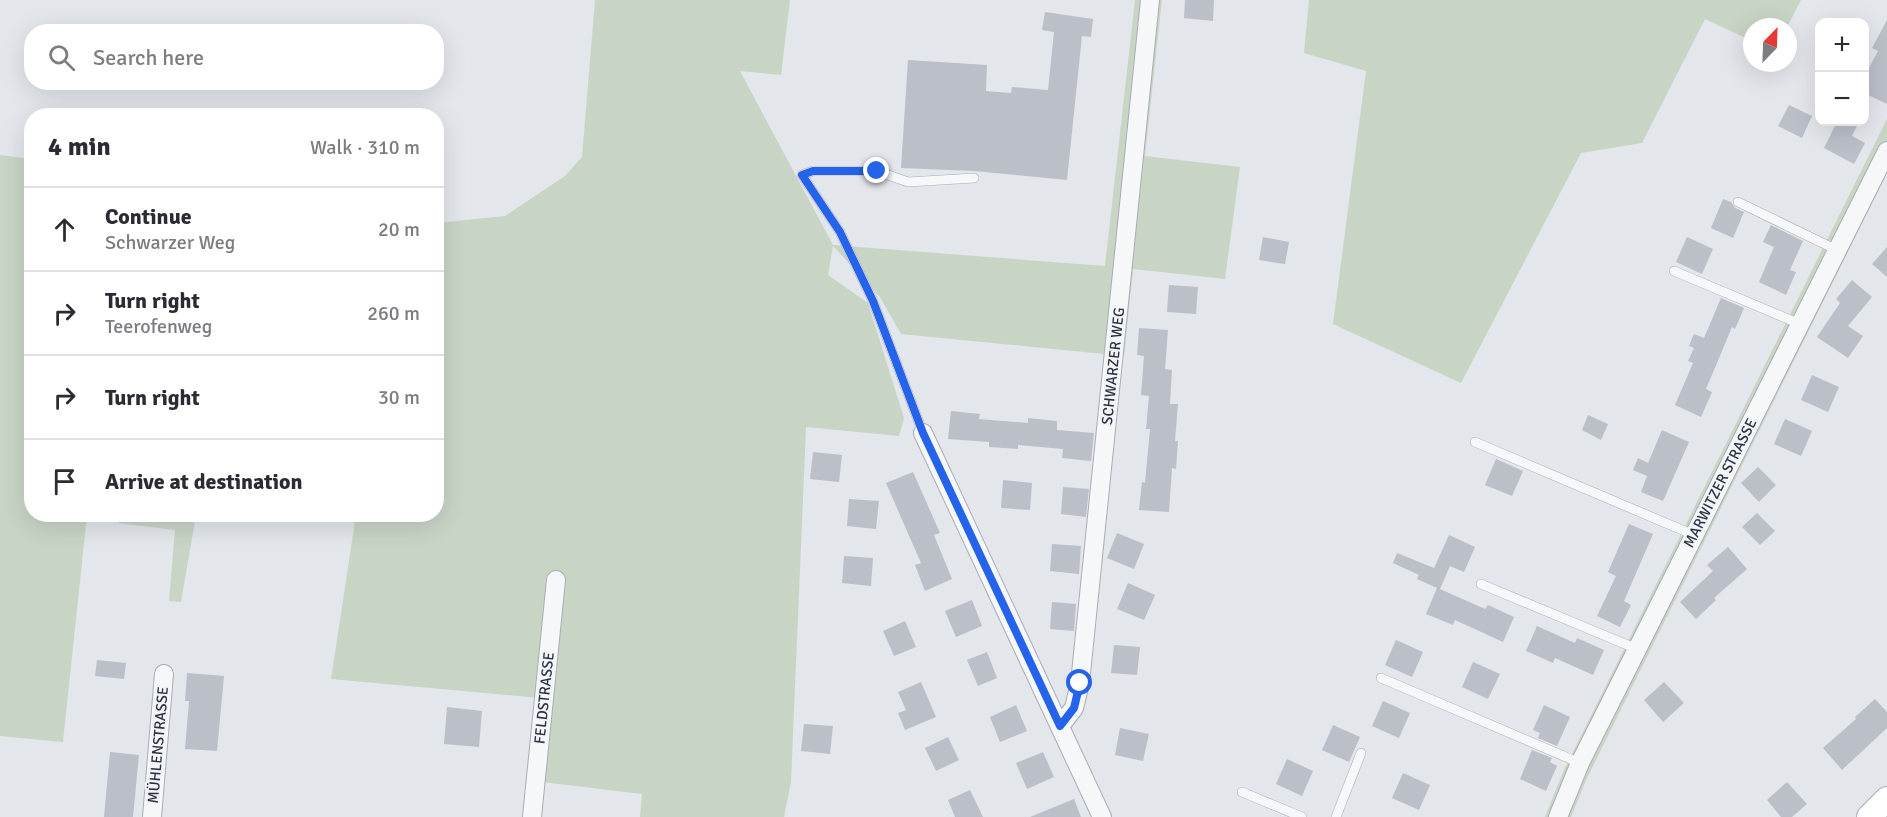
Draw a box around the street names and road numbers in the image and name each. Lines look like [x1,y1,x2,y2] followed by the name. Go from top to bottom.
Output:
[1098,306,1128,426] street label: SCHWARZER WEG
[1680,415,1760,551] street label: MARWITZER STRASSE
[530,651,558,745] street label: FELDSTRASSE
[144,686,172,804] street label: MÜHLENSTRASSE

